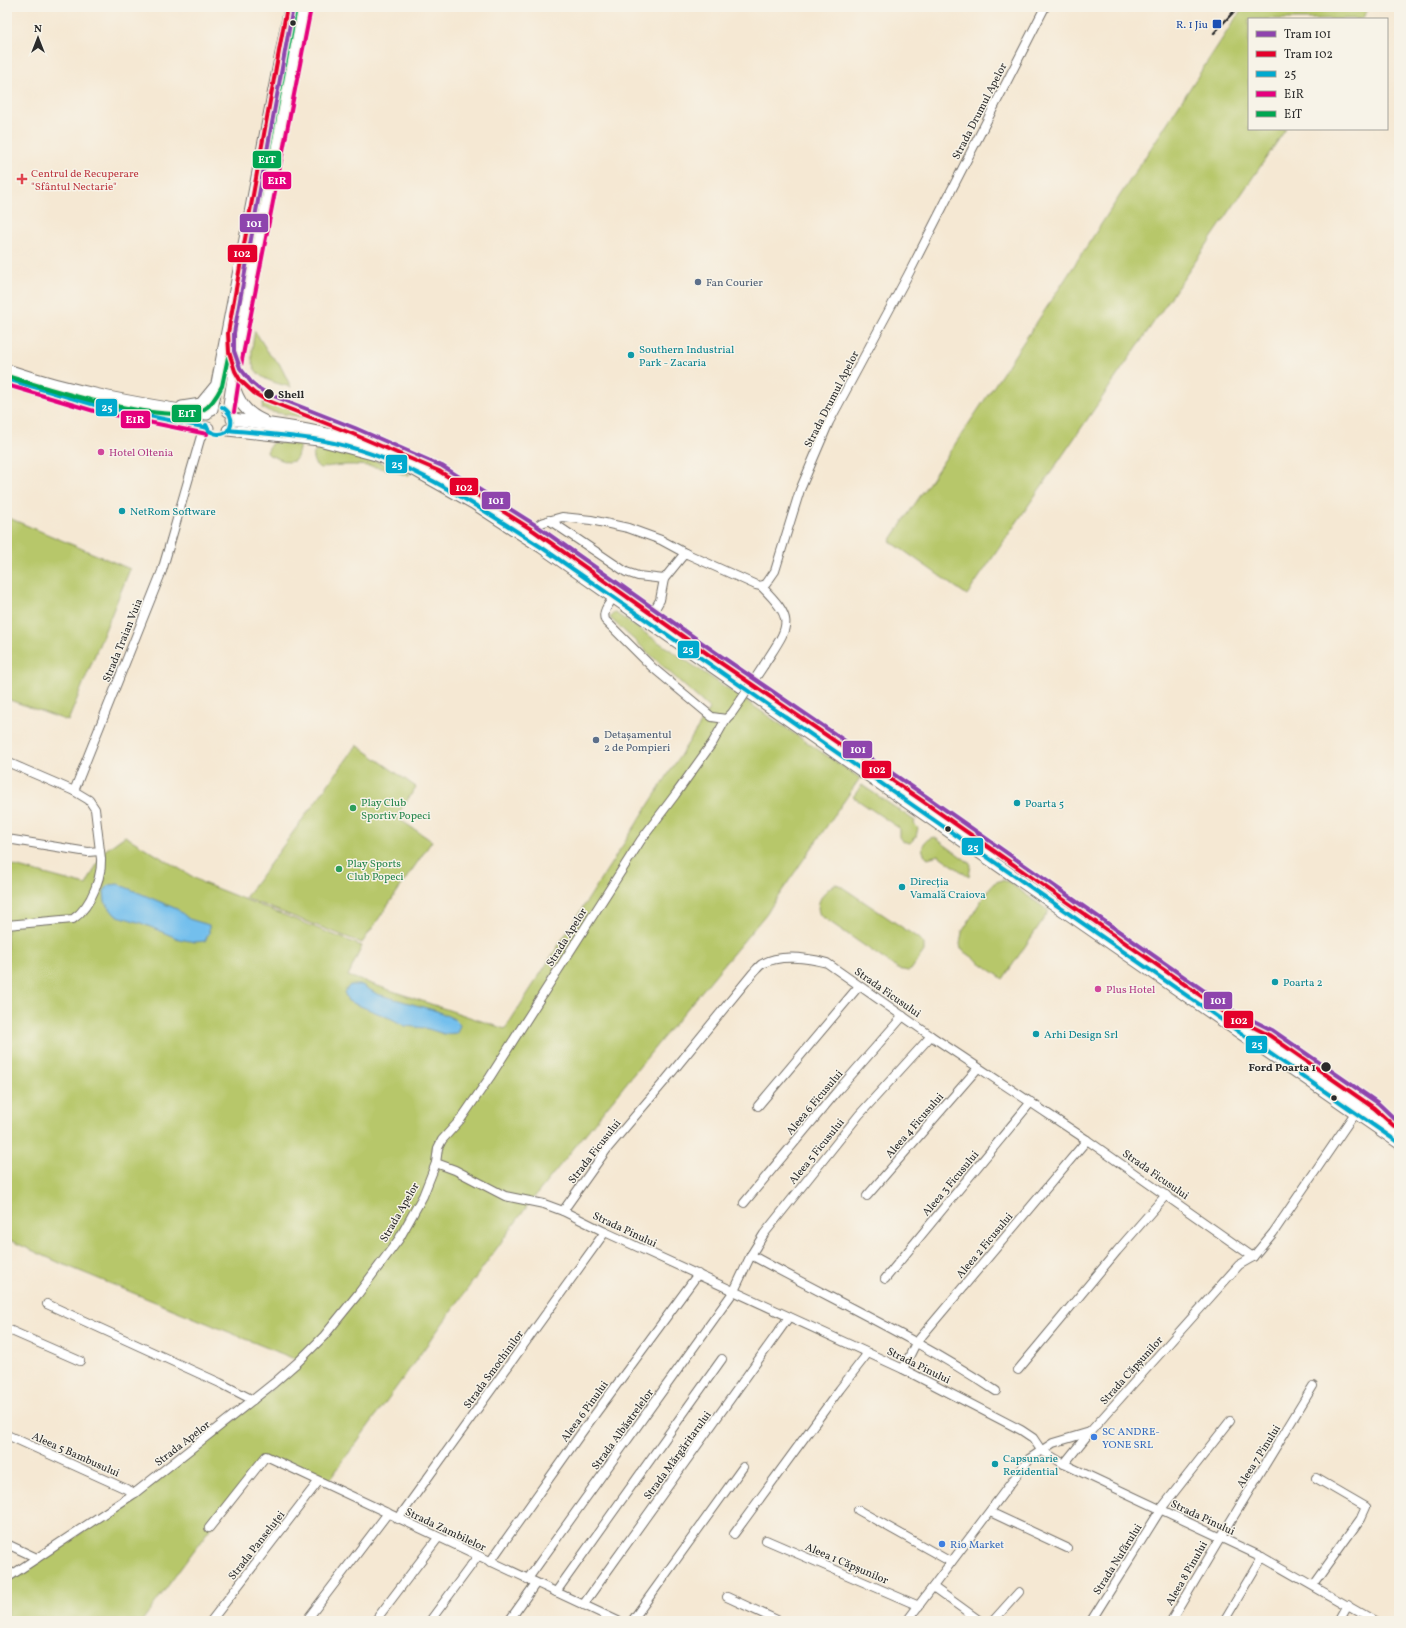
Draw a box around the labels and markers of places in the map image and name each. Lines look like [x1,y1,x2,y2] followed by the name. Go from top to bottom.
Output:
[288,18,298,28] unlabelled marker
[1176,18,1208,33] place label: R. 1 Jiu
[1211,18,1223,30] marker: R. 1 Jiu
[31,167,139,195] place label: Centrul de Recuperare "Sfântul Nectarie"
[16,173,28,185] marker: Centrul de Recuperare "Sfântul Nectarie"
[706,276,763,291] place label: Fan Courier
[693,277,703,287] marker: Fan Courier
[639,343,734,371] place label: Southern Industrial Park - Zacaria
[626,350,636,360] marker: Southern Industrial Park - Zacaria
[262,387,276,401] marker: Shell
[278,388,304,403] place label: Shell
[109,446,174,461] place label: Hotel Oltenia
[96,447,106,457] marker: Hotel Oltenia
[130,505,216,520] place label: NetRom Software
[117,506,127,516] marker: NetRom Software
[604,728,672,756] place label: Detașamentul 2 de Pompieri
[591,735,601,745] marker: Detașamentul 2 de Pompieri
[361,796,430,824] place label: Play Club Sportiv Popeci
[1025,797,1064,812] place label: Poarta 5
[1012,798,1022,808] marker: Poarta 5
[348,803,358,813] marker: Play Club Sportiv Popeci
[943,824,953,834] unlabelled marker
[347,857,404,885] place label: Play Sports Club Popeci
[334,864,344,874] marker: Play Sports Club Popeci
[910,875,986,903] place label: Direcția Vamală Craiova
[897,882,907,892] marker: Direcția Vamală Craiova
[1283,976,1323,991] place label: Poarta 2
[1270,977,1280,987] marker: Poarta 2
[1106,983,1155,998] place label: Plus Hotel
[1093,984,1103,994] marker: Plus Hotel
[1044,1028,1118,1043] place label: Arhi Design Srl
[1031,1029,1041,1039] marker: Arhi Design Srl
[1319,1060,1333,1074] marker: Ford Poarta 1
[1249,1061,1316,1076] place label: Ford Poarta 1
[1329,1093,1339,1103] unlabelled marker
[1102,1425,1160,1453] place label: SC ANDRE- YONE SRL
[1089,1432,1099,1442] marker: SC ANDRE- YONE SRL
[1003,1452,1058,1480] place label: Capsunarie Rezidential
[990,1459,1000,1469] marker: Capsunarie Rezidential
[950,1538,1004,1553] place label: Rio Market
[937,1539,947,1549] marker: Rio Market

